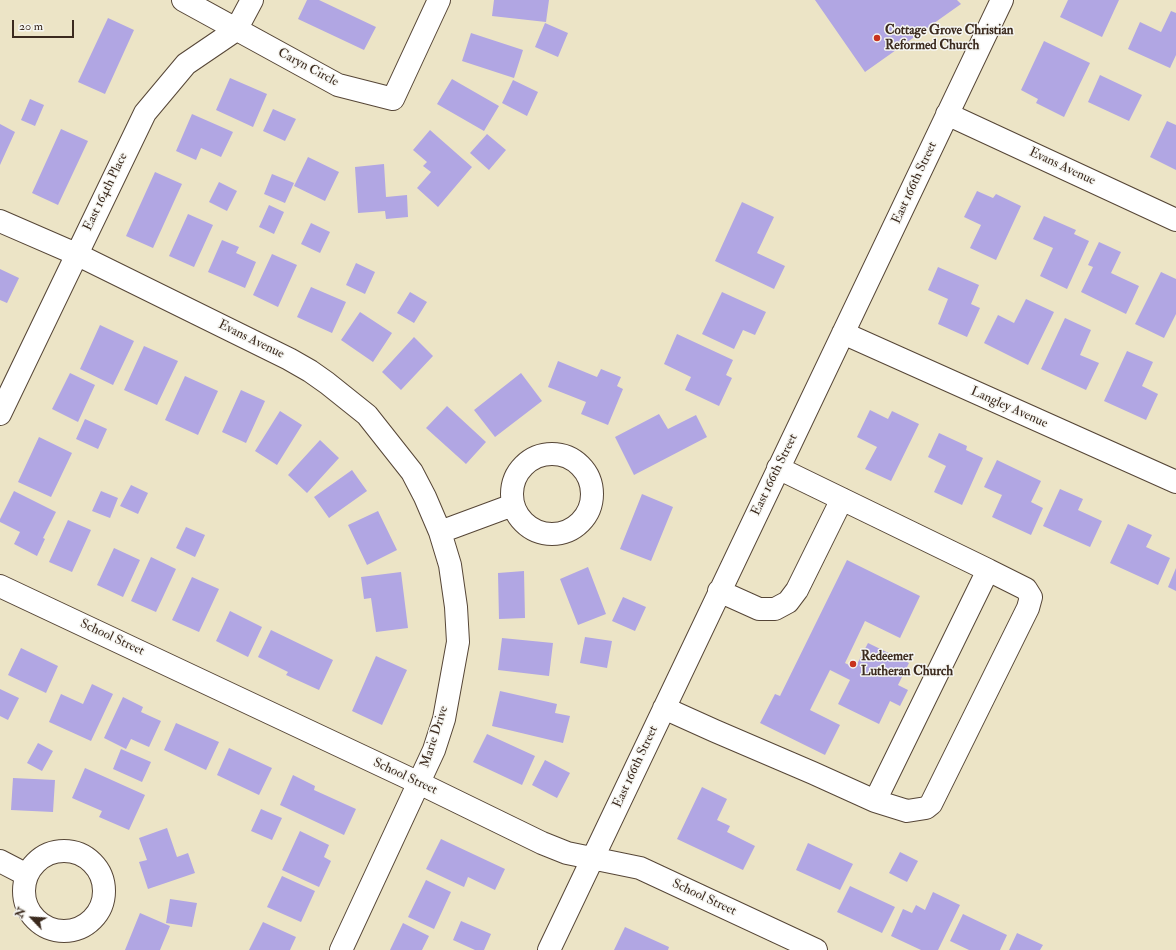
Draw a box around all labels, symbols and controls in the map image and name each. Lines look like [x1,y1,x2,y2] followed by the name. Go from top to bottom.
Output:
[14,12,76,38] scale bar
[19,19,43,34] text: 20 m
[885,23,1013,54] place label: Cottage Grove Christian Reformed Church
[872,33,882,43] marker: Cottage Grove Christian Reformed Church
[275,46,341,90] street label: Caryn Circle
[889,139,941,227] street label: East 166th Street
[1026,145,1098,189] street label: Evans Avenue
[80,150,132,234] street label: East 164th Place
[215,317,287,363] street label: Evans Avenue
[968,384,1050,432] street label: Langley Avenue
[749,432,801,518] street label: East 166th Street
[77,616,147,660] street label: School Street
[861,649,953,680] place label: Redeemer Lutheran Church
[848,659,858,669] marker: Redeemer Lutheran Church
[418,704,452,770] street label: Marie Drive
[610,723,662,811] street label: East 166th Street
[370,755,440,799] street label: School Street
[669,876,739,920] street label: School Street
[12,898,52,938] north arrow
[13,906,29,920] text: N

